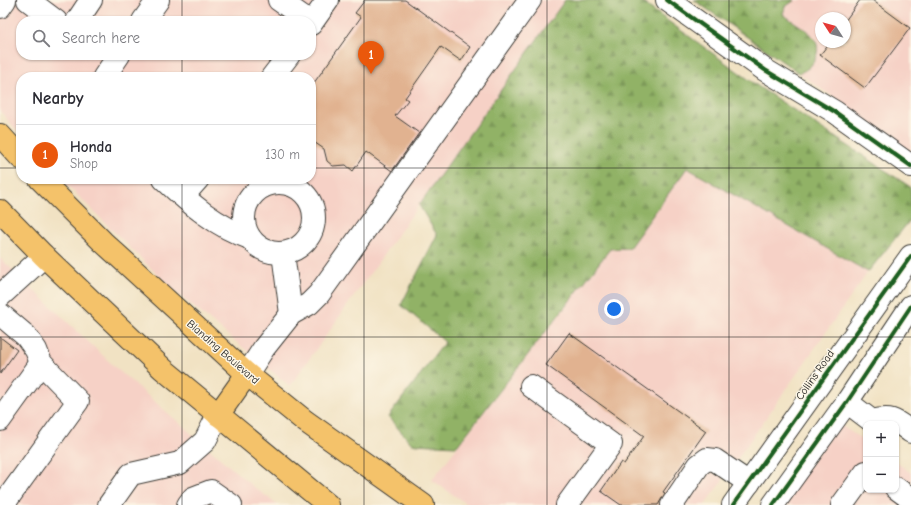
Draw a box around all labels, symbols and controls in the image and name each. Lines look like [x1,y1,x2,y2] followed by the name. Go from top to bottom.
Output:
[815,12,851,48] north arrow
[16,16,316,60] search box
[30,27,52,49] icon: search
[62,29,140,47] text: Search here
[358,41,384,74] pin: 1
[32,89,83,108] text: Nearby
[70,138,112,156] text: Honda
[42,147,48,162] text: 1
[265,147,300,162] text: 130 m
[70,156,98,171] text: Shop
[604,299,624,319] your location
[184,317,262,387] street label: Blanding Boulevard
[793,347,837,402] street label: Collins Road
[863,421,899,493] map controls
[863,421,899,457] button: +
[863,457,899,493] button: −

